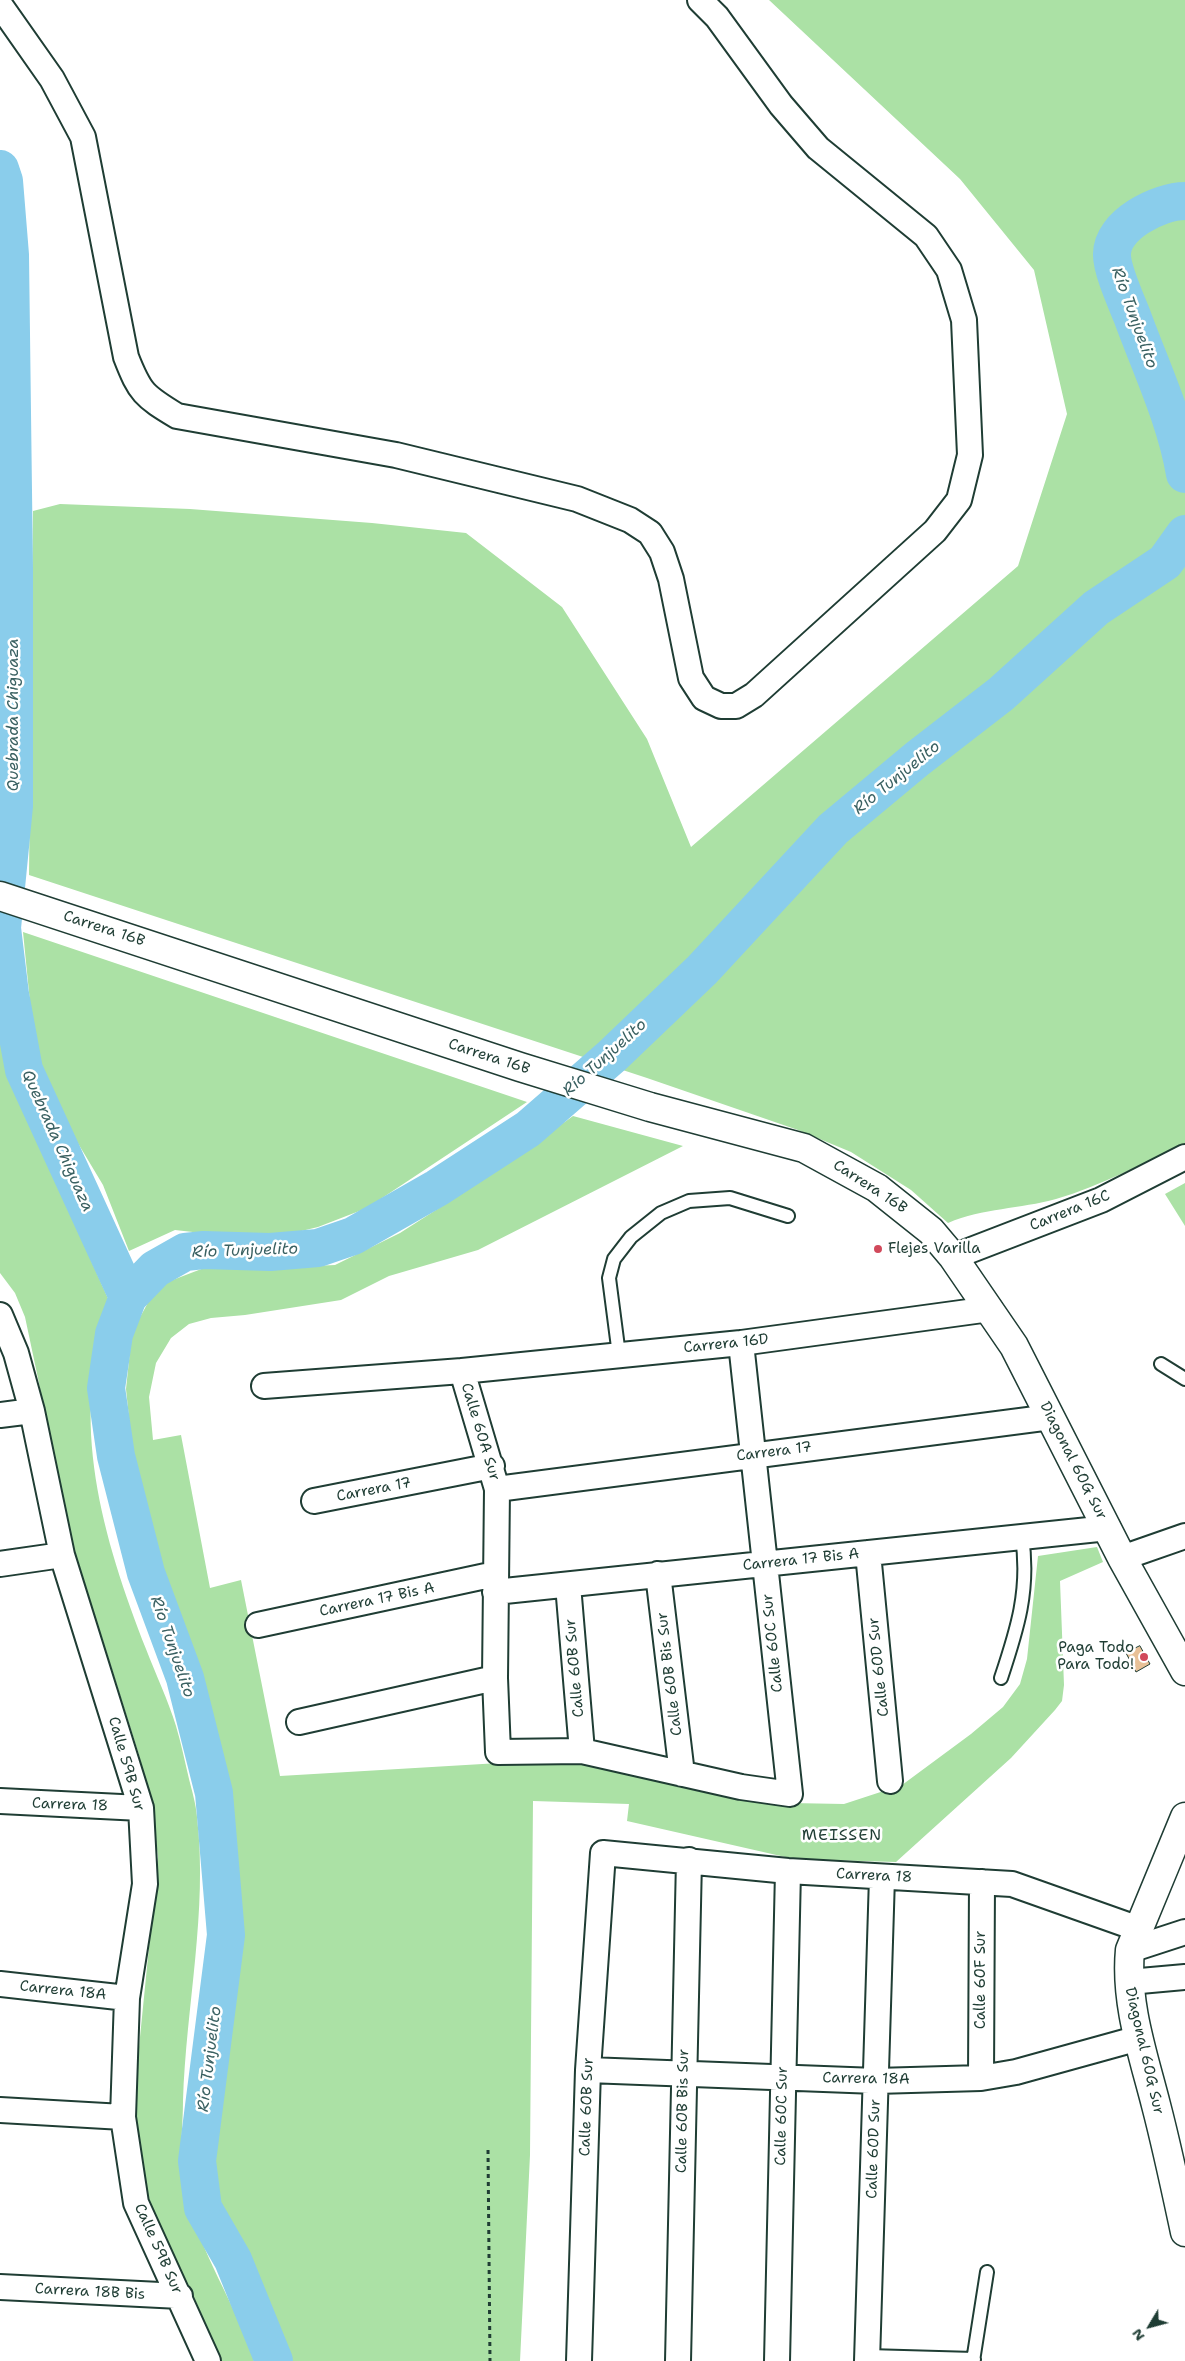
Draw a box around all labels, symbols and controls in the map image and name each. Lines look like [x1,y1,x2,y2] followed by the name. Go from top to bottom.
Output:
[1107,265,1161,371] water label: Río Tunjuelito
[4,638,24,792] water label: Quebrada Chiguaza
[850,737,944,819] water label: Río Tunjuelito
[61,907,147,951] street label: Carrera 16B
[559,1015,651,1101] water label: Río Tunjuelito
[446,1035,532,1079] street label: Carrera 16B
[17,1067,97,1215] water label: Quebrada Chiguaza
[830,1156,910,1218] street label: Carrera 16B
[1027,1187,1113,1235] street label: Carrera 16C
[192,1240,298,1262] water label: Río Tunjuelito
[888,1240,980,1258] place label: Flejes Varilla
[872,1243,884,1255] marker: Flejes Varilla
[683,1331,769,1357] street label: Carrera 16D
[457,1381,503,1483] street label: Calle 60A Sur
[1035,1399,1111,1523] street label: Diagonal 60G Sur
[735,1438,813,1466] street label: Carrera 17
[335,1474,413,1506] street label: Carrera 17
[742,1545,860,1575] street label: Carrera 17 Bis A
[318,1579,436,1621] street label: Carrera 17 Bis A
[759,1593,787,1693] street label: Calle 60C Sur
[146,1594,198,1700] water label: Río Tunjuelito
[653,1611,687,1737] street label: Calle 60B Bis Sur
[865,1616,893,1718] street label: Calle 60D Sur
[562,1618,588,1718] street label: Calle 60B Sur
[1057,1639,1134,1674] place label: Paga Todo Para Todo!
[1138,1651,1150,1663] marker: Paga Todo Para Todo!
[104,1715,148,1813] street label: Calle 59B Sur
[32,1795,108,1815] street label: Carrera 18
[801,1826,883,1846] district label: MEISSEN
[835,1865,913,1887] street label: Carrera 18
[972,1931,990,2029] street label: Calle 60F Sur
[19,1977,107,2005] street label: Carrera 18A
[1121,1986,1167,2116] street label: Diagonal 60G Sur
[194,2005,226,2113] water label: Río Tunjuelito
[673,2049,693,2173] street label: Calle 60B Bis Sur
[576,2057,598,2157] street label: Calle 60B Sur
[772,2066,792,2166] street label: Calle 60C Sur
[822,2069,910,2089] street label: Carrera 18A
[863,2099,885,2199] street label: Calle 60D Sur
[130,2201,186,2297] street label: Calle 59B Sur
[34,2280,146,2304] street label: Carrera 18B Bis
[1125,2301,1175,2351] north arrow
[1127,2325,1149,2345] text: N

